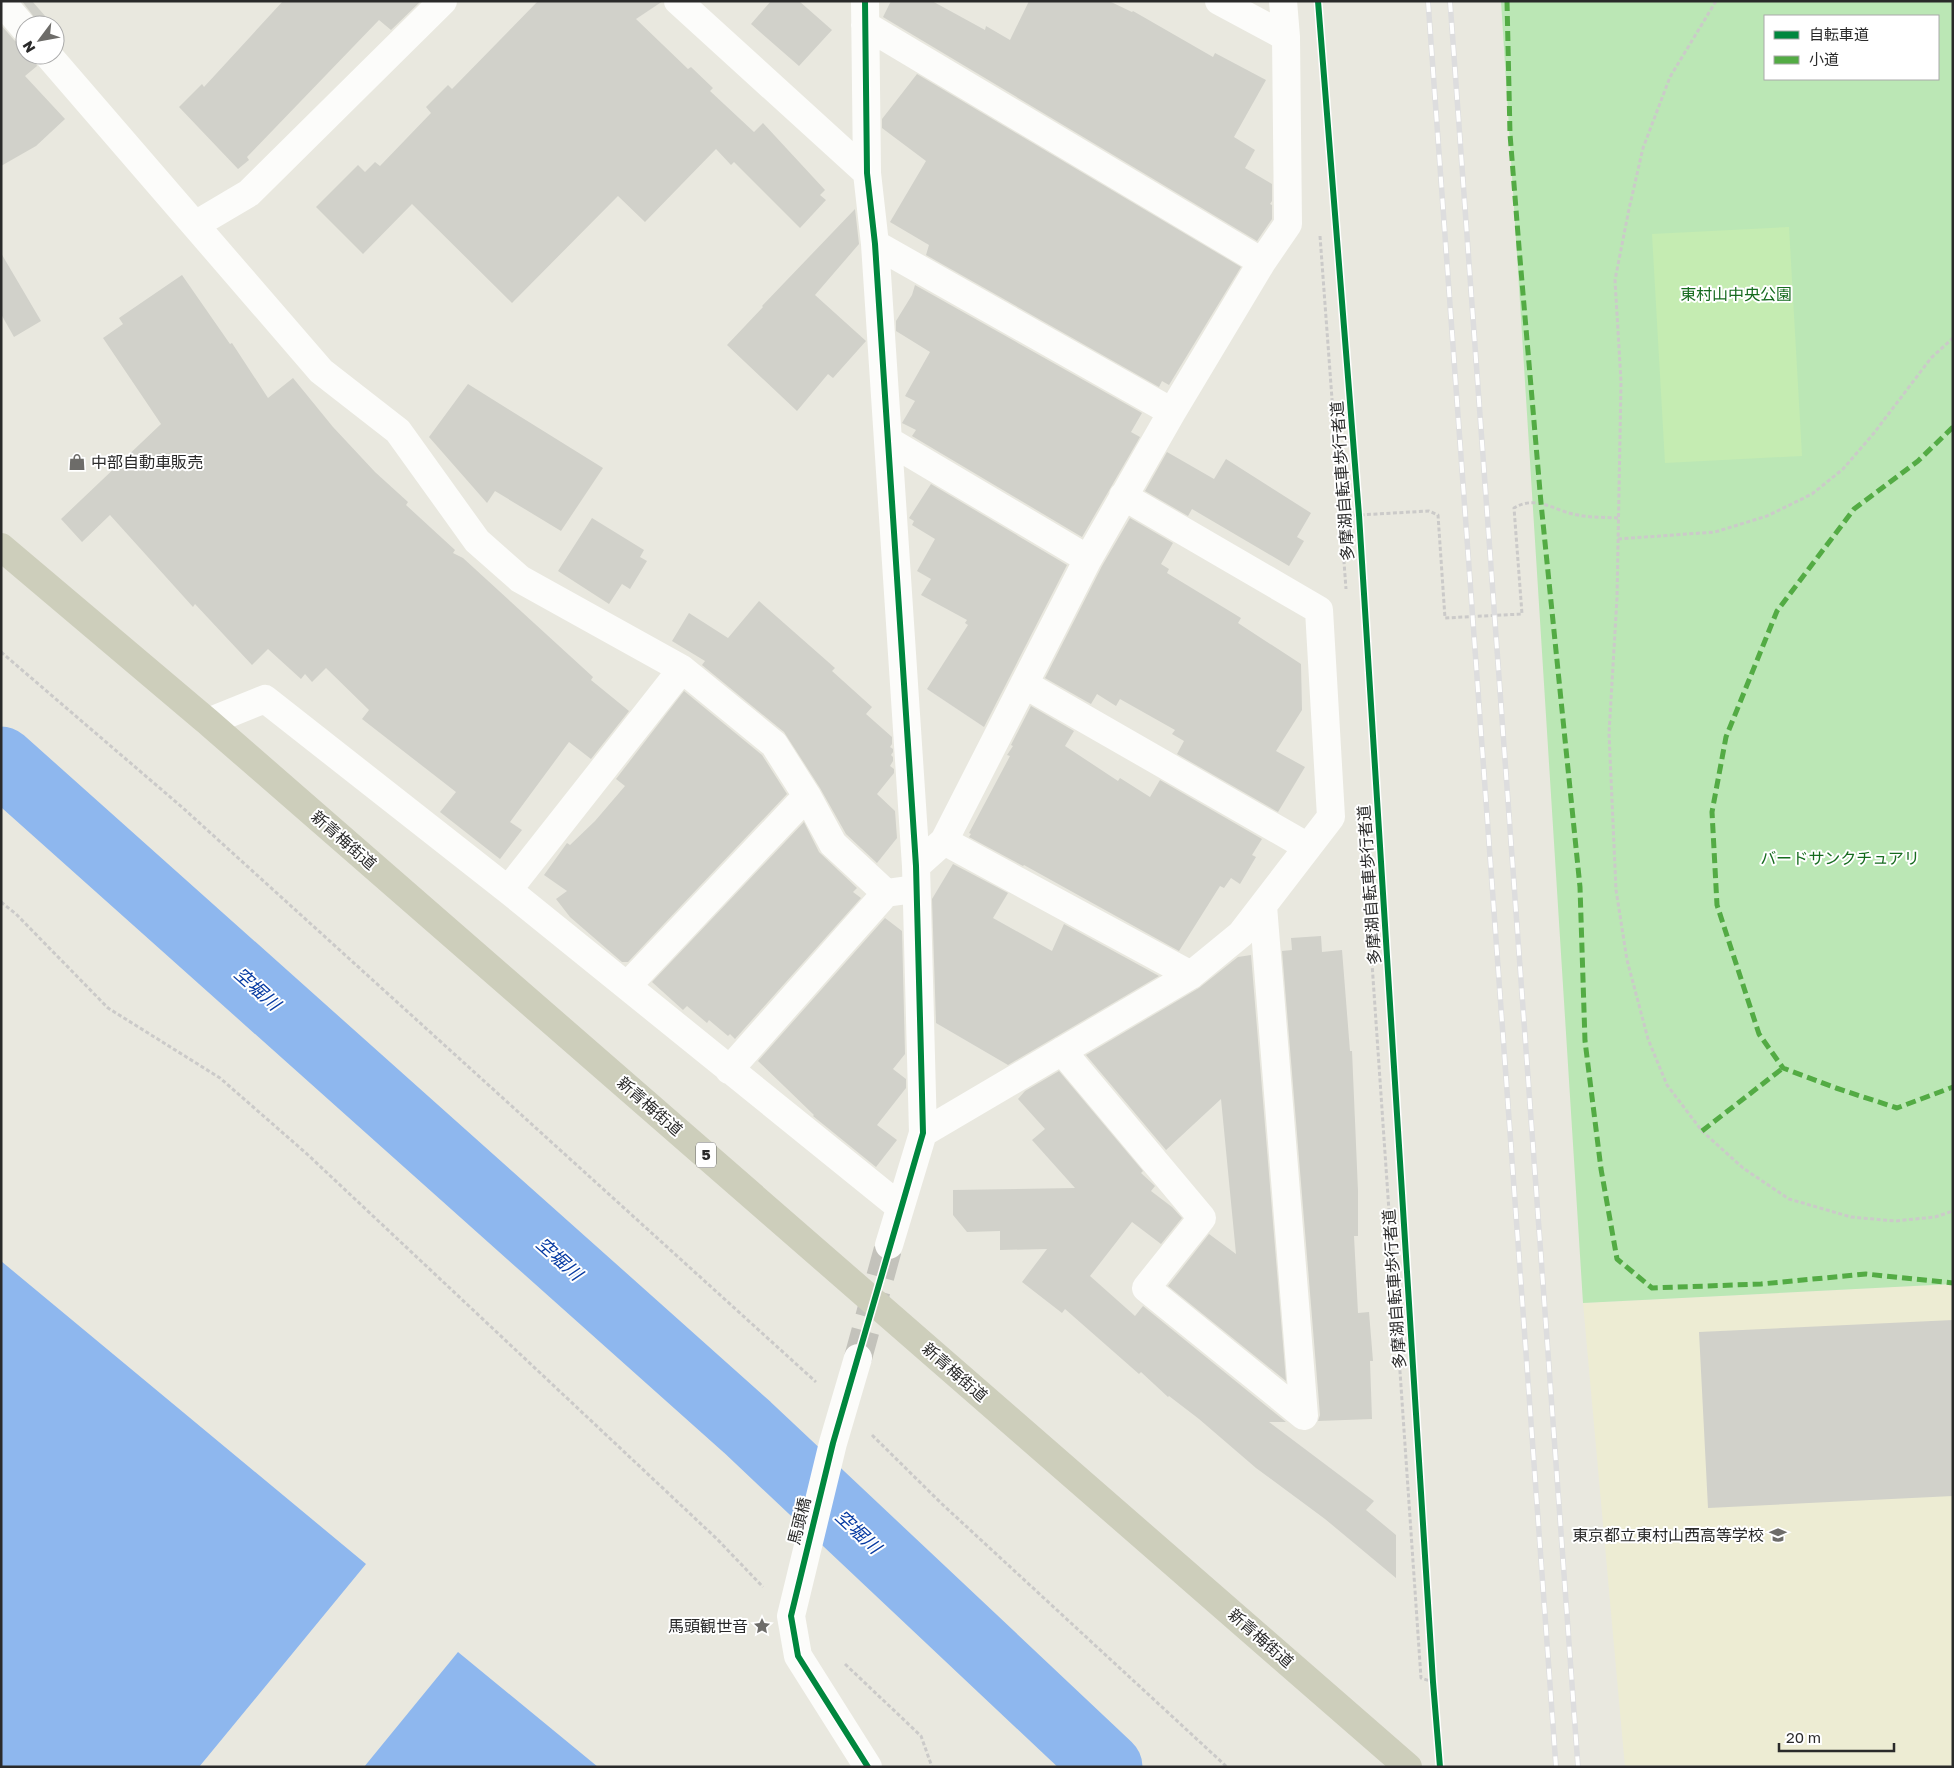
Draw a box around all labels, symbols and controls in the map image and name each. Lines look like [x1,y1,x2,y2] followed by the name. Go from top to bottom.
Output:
[15,15,65,65] north arrow
[1764,15,1939,80] legend
[1809,25,1869,43] text: 自転車道
[19,38,39,56] text: N
[1809,50,1839,68] text: 小道
[1680,284,1792,304] park label: 東村山中央公園
[1326,400,1358,562] street label: 多摩湖自転車歩行者道
[67,452,87,472] shop icon: 中部自動車販売
[91,452,203,472] place label: 中部自動車販売
[1353,804,1385,966] street label: 多摩湖自転車歩行者道
[307,806,381,874] street label: 新青梅街道
[1760,848,1920,868] park label: バードサンクチュアリ
[230,962,287,1016] water label: 空堀川
[613,1072,687,1140] street label: 新青梅街道
[696,1142,716,1168] road number: 5
[1378,1208,1410,1370] street label: 多摩湖自転車歩行者道
[532,1232,589,1286] water label: 空堀川
[918,1338,992,1406] street label: 新青梅街道
[783,1495,815,1547] street label: 馬頭橋
[831,1505,887,1559] water label: 空堀川
[1572,1525,1764,1545] place label: 東京都立東村山西高等学校
[1768,1525,1788,1545] school or university icon: 東京都立東村山西高等学校
[1224,1604,1298,1672] street label: 新青梅街道
[668,1616,748,1636] place label: 馬頭観世音
[752,1616,772,1636] place icon: 馬頭観世音
[1779,1720,1894,1752] scale bar
[1786,1728,1821,1746] text: 20 m

